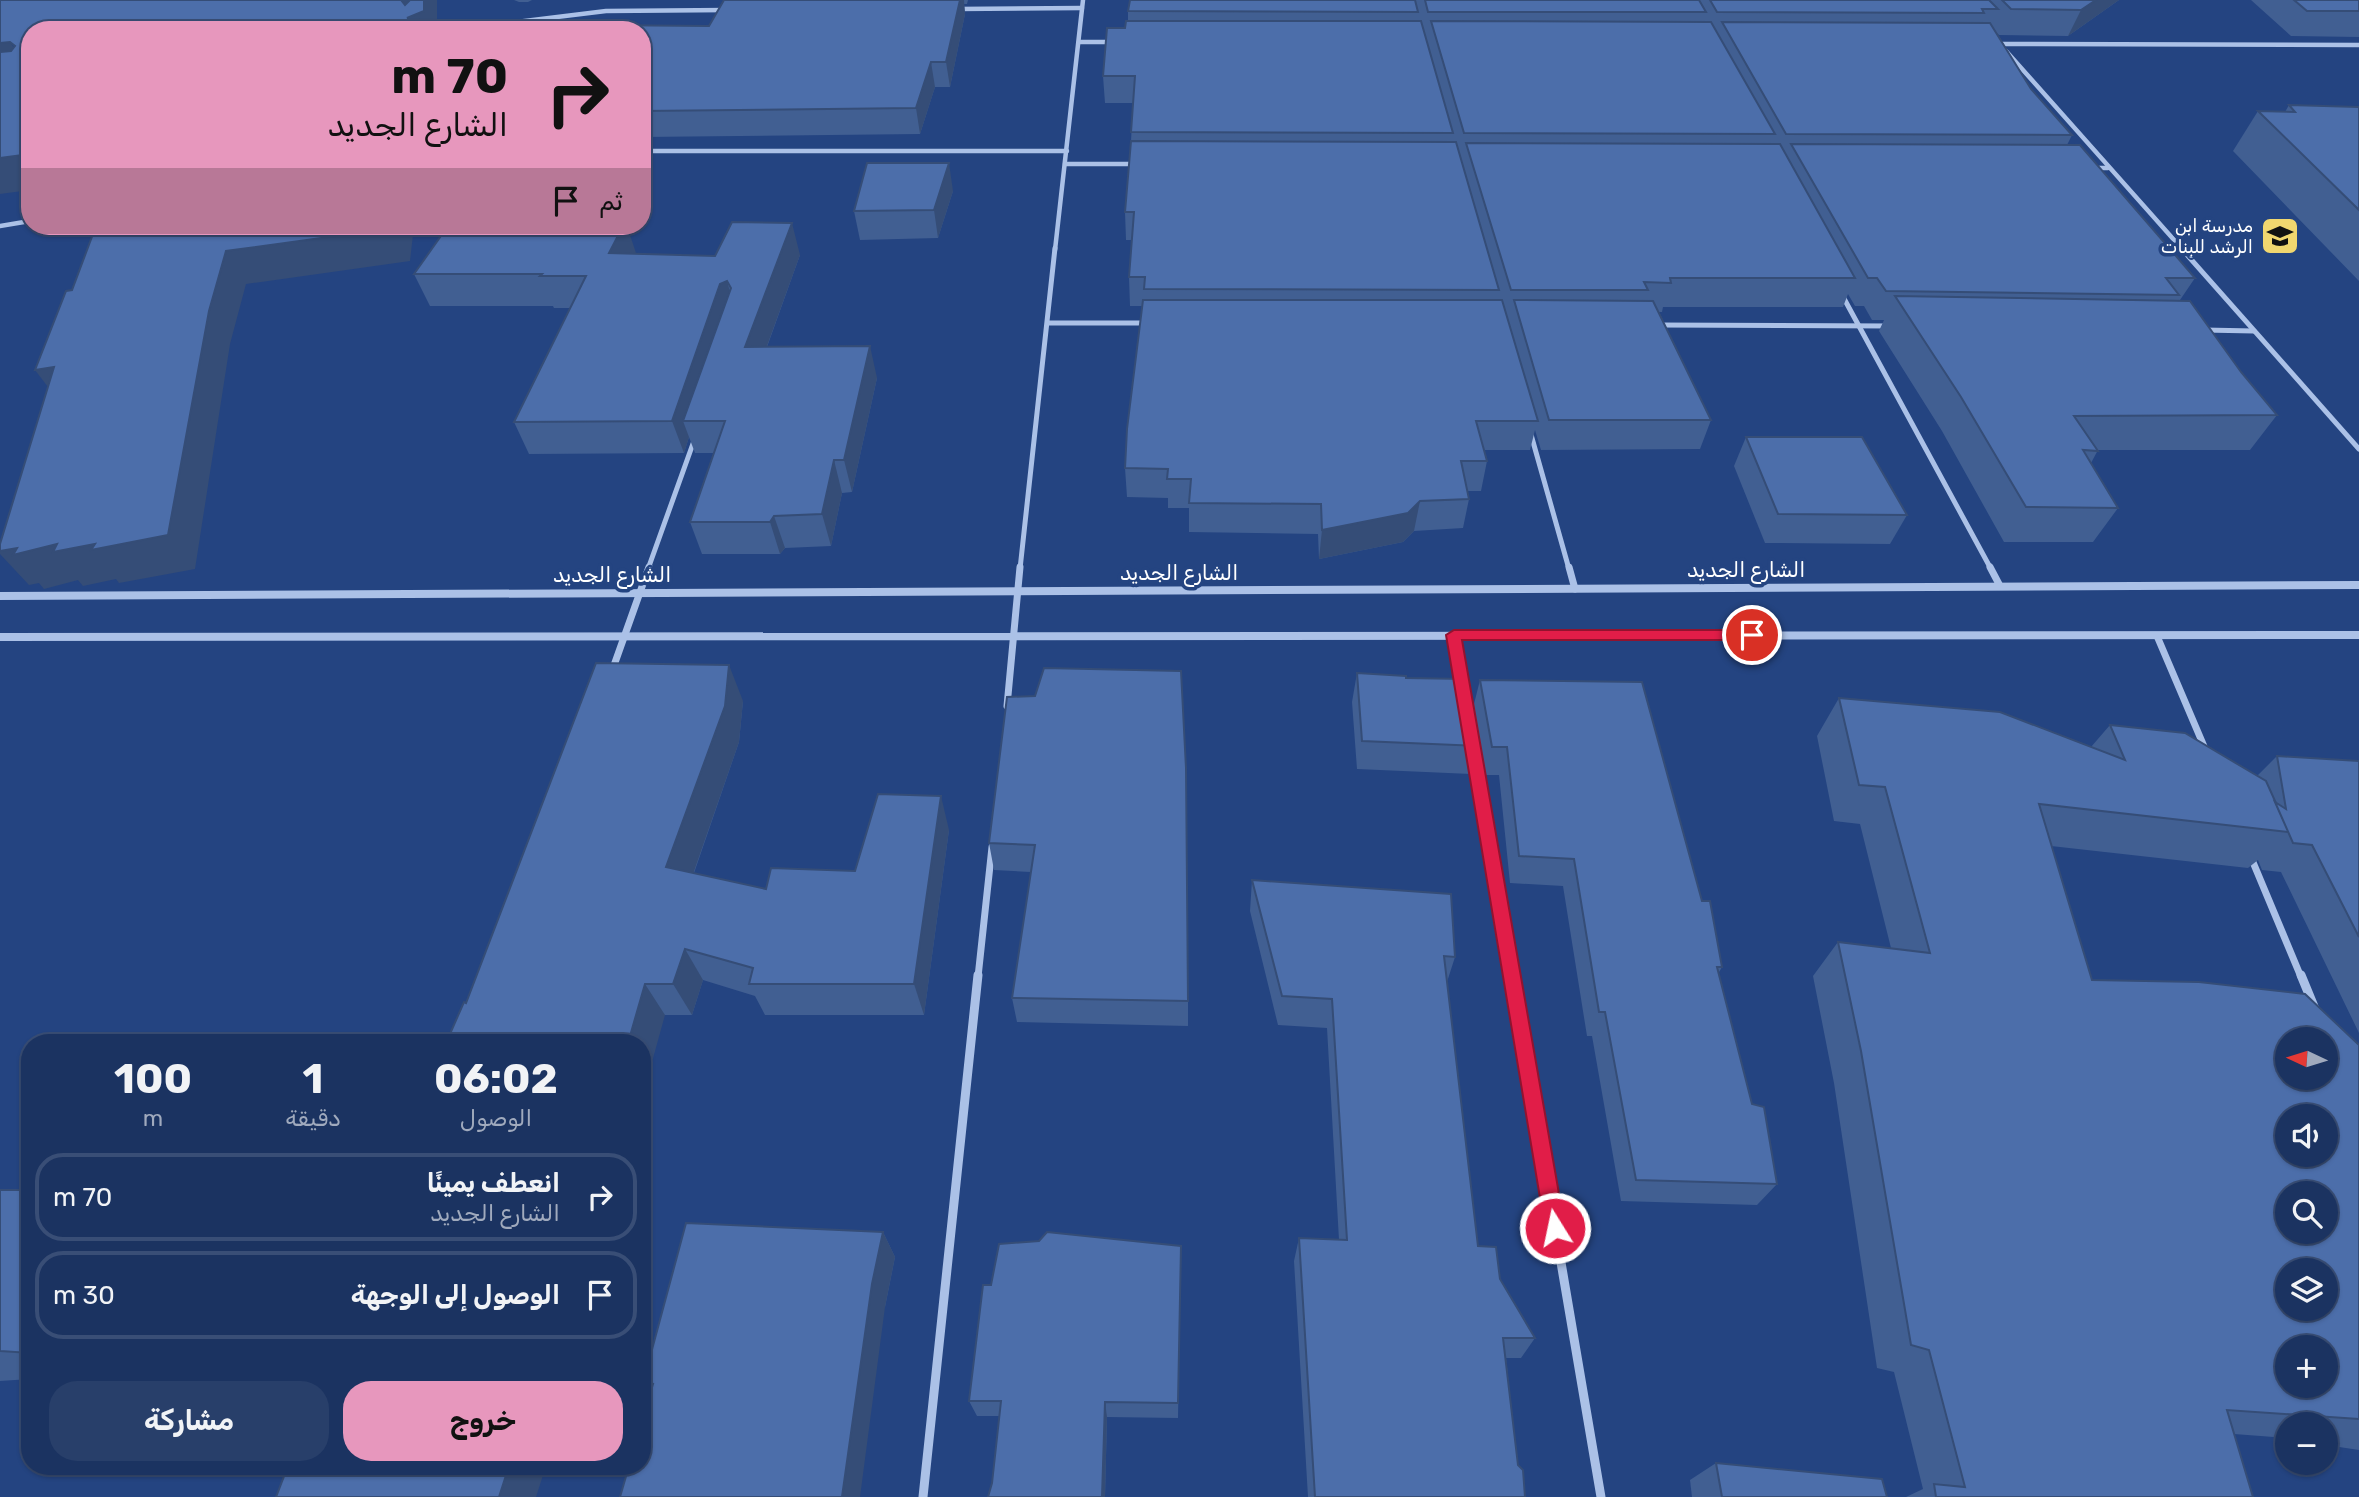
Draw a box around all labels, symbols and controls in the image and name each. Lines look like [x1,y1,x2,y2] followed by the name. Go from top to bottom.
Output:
[391,47,508,105] text: 70 m
[532,49,623,140] icon: right
[327,106,508,144] text: الشارع الجديد
[547,182,585,220] icon: arrive
[599,186,623,217] text: ثم
[2161,215,2253,258] place label: مدرسة ابن الرشد للبنات
[2259,215,2301,257] school or university icon: مدرسة ابن الرشد للبنات
[1687,557,1805,584] street label: الشارع الجديد
[1120,560,1238,587] street label: الشارع الجديد
[553,562,671,589] street label: الشارع الجديد
[1722,605,1782,665] pin
[1733,616,1771,654] icon: arrive
[2275,1027,2338,1090] north arrow
[2275,1027,2338,1475] map controls
[114,1054,192,1104] text: 100
[303,1054,323,1104] text: 1
[434,1054,558,1104] text: 06:02
[143,1104,163,1132] text: m
[285,1104,341,1132] text: دقيقة
[460,1104,532,1132] text: الوصول
[2275,1104,2338,1167] button: sound
[427,1168,560,1199] text: انعطف يمينًا
[581,1178,619,1216] icon: right
[2275,1181,2338,1244] button: search
[53,1182,112,1213] text: 70 m
[1518,1191,1592,1265] position arrow
[430,1199,560,1227] text: الشارع الجديد
[2275,1258,2338,1321] button: layers
[581,1276,619,1314] icon: arrive
[53,1280,115,1311] text: 30 m
[351,1280,560,1311] text: الوصول إلى الوجهة
[2275,1335,2338,1398] button: +
[49,1381,329,1461] button: مشاركة
[343,1381,623,1461] button: خروج
[2275,1412,2338,1475] button: −

